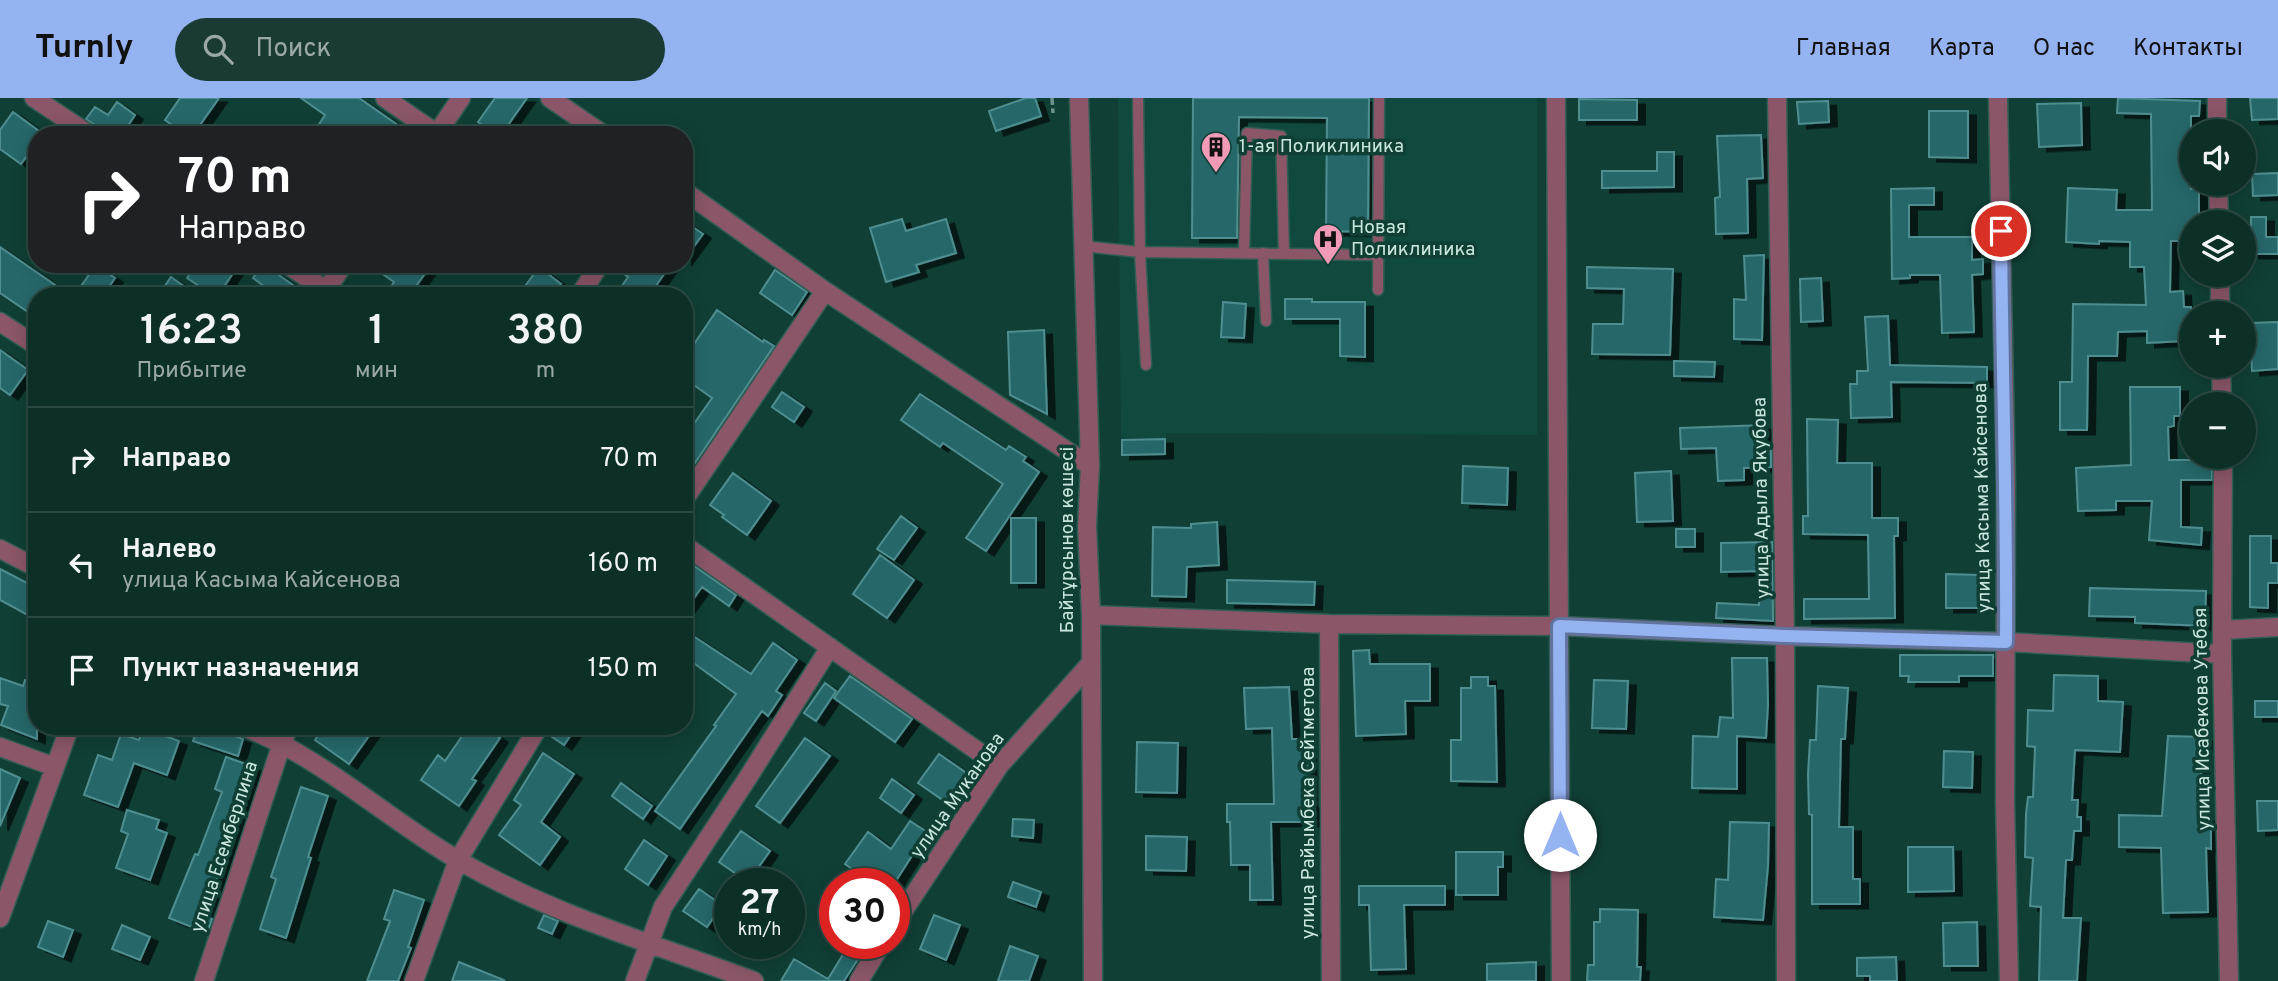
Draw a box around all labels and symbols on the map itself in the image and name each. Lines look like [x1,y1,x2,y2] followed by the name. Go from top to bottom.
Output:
[1199,130,1233,174] building icon: 1-ая Поликлиника
[1239,135,1404,159] place label: 1-ая Поликлиника
[1971,201,2031,261] pin
[1351,216,1475,262] place label: Новая Поликлиника
[1311,222,1345,266] hospital icon: Новая Поликлиника
[1969,383,1997,613] street label: улица Касыма Кайсенова
[1748,397,1776,599] street label: улица Адыла Якубова
[1056,447,1080,633] street label: Байтұрсынов көшесі
[2189,607,2217,831] street label: улица Исабекова Утебая
[1297,667,1321,939] street label: улица Райымбека Сейтметова
[906,728,1010,864] street label: улица Муканова
[186,758,264,936] street label: улица Есемберлина
[1523,798,1597,872] position arrow
[819,868,910,959] speed limit sign: 30

